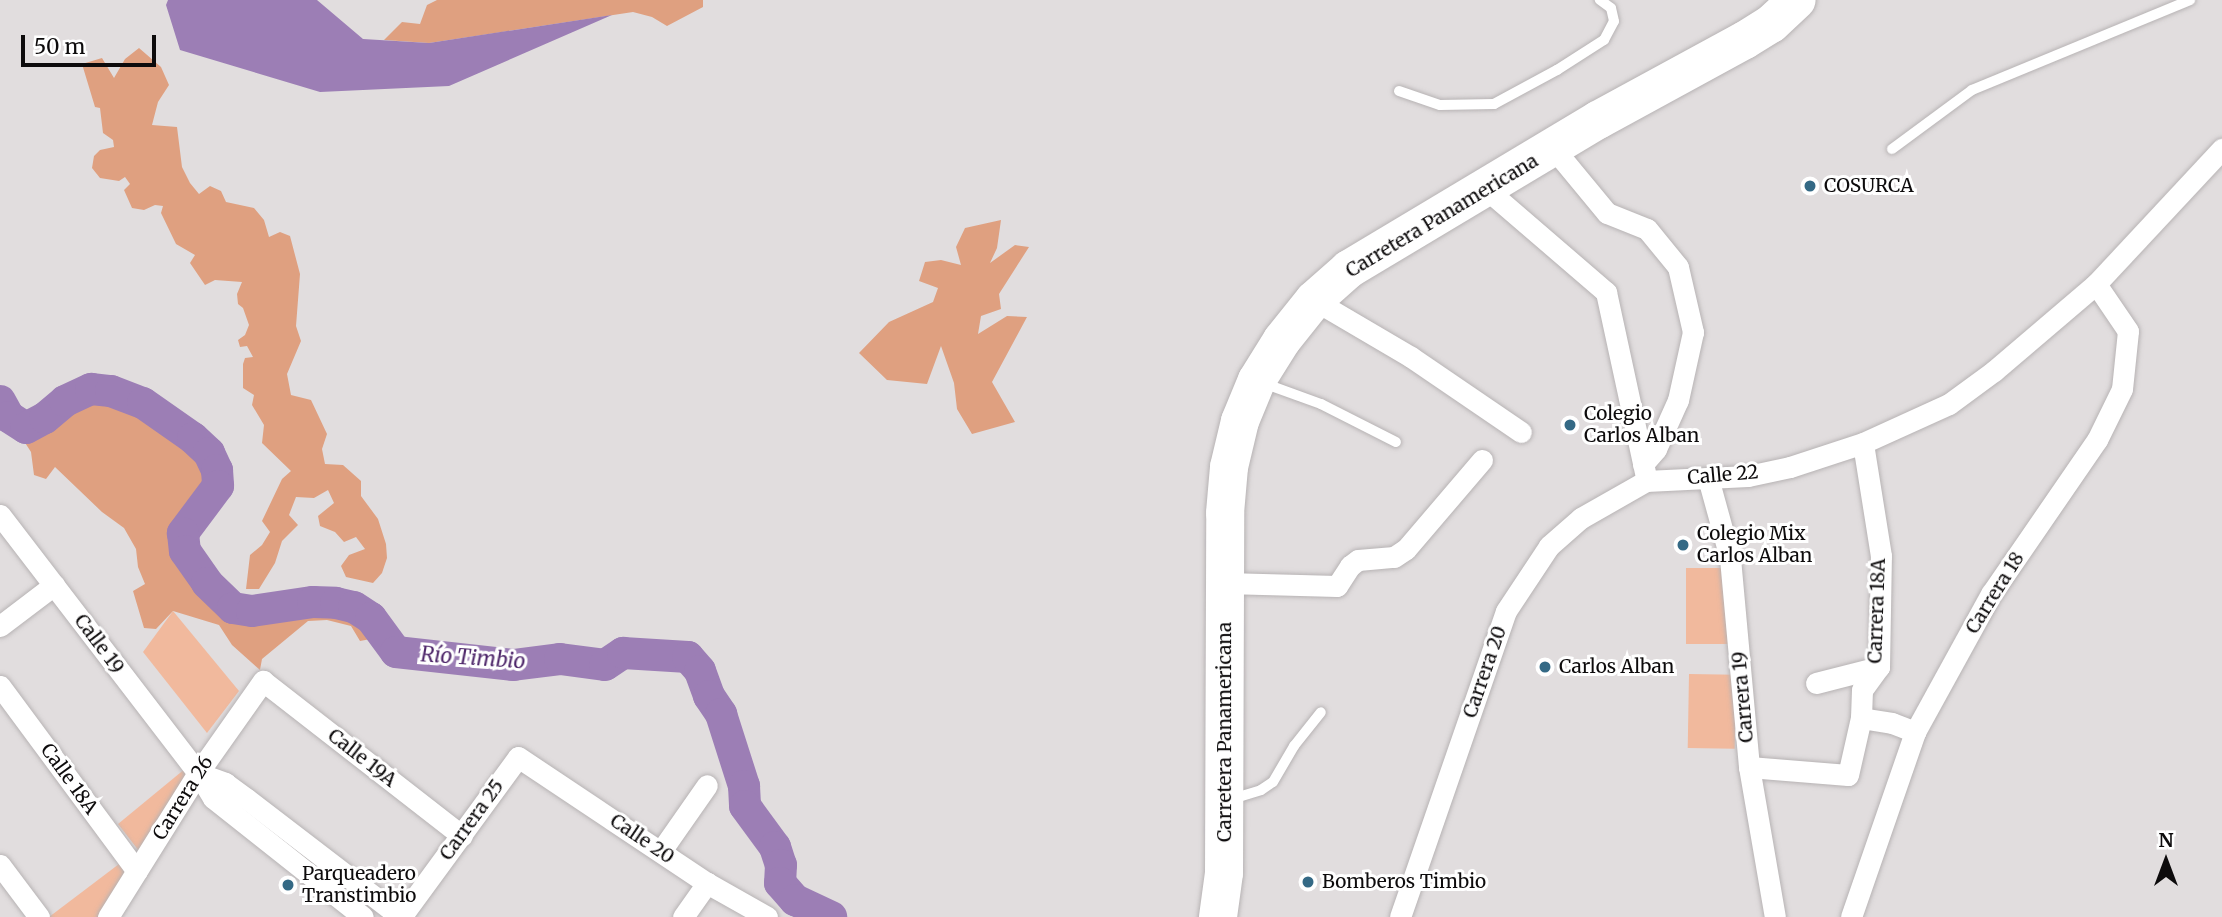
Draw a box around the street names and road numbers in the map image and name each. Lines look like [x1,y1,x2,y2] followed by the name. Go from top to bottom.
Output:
[1342,150,1542,282] street label: Carretera Panamericana
[1687,461,1759,489] street label: Calle 22
[1961,548,2029,638] street label: Carrera 18
[1864,558,1890,664] street label: Carrera 18A
[69,610,129,678] street label: Calle 19
[1214,622,1236,842] street label: Carretera Panamericana
[1459,623,1511,721] street label: Carrera 20
[1728,650,1758,744] street label: Carrera 19
[323,724,401,792] street label: Calle 19A
[36,739,102,819] street label: Calle 18A
[148,752,218,844] street label: Carrera 26
[435,775,509,865] street label: Carrera 25
[606,809,678,869] street label: Calle 20

